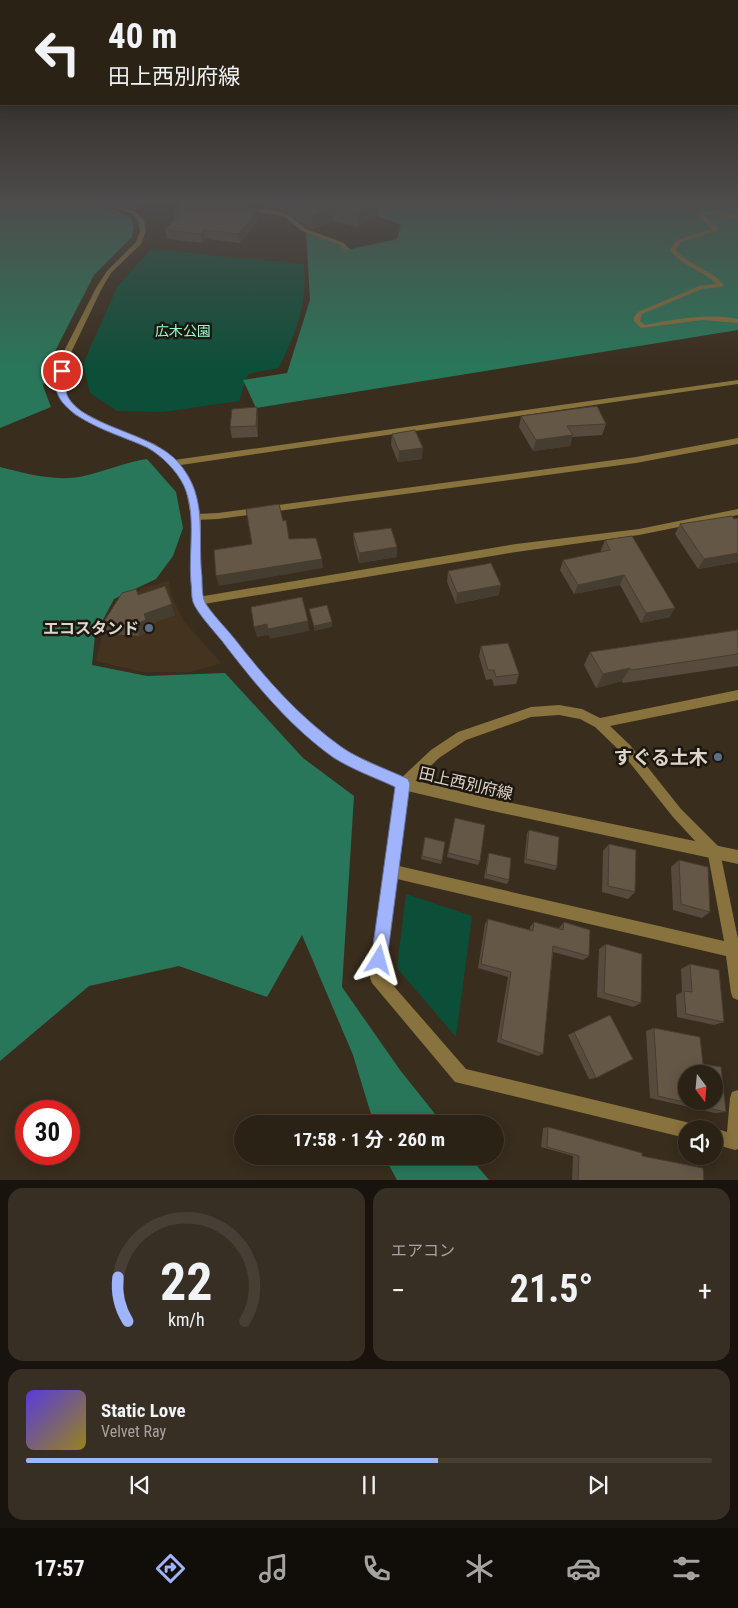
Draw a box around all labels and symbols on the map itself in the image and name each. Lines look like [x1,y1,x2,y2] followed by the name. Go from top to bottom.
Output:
[155,323,211,339] park label: 広木公園
[41,350,83,392] pin
[43,619,139,638] place label: エコスタンド
[143,622,155,634] marker: エコスタンド
[613,746,708,769] place label: すぐる土木
[712,751,724,763] marker: すぐる土木
[417,763,515,804] street label: 田上西別府線
[352,933,404,985] position arrow
[678,1065,722,1110] north arrow
[15,1100,80,1165] speed limit sign: 30

